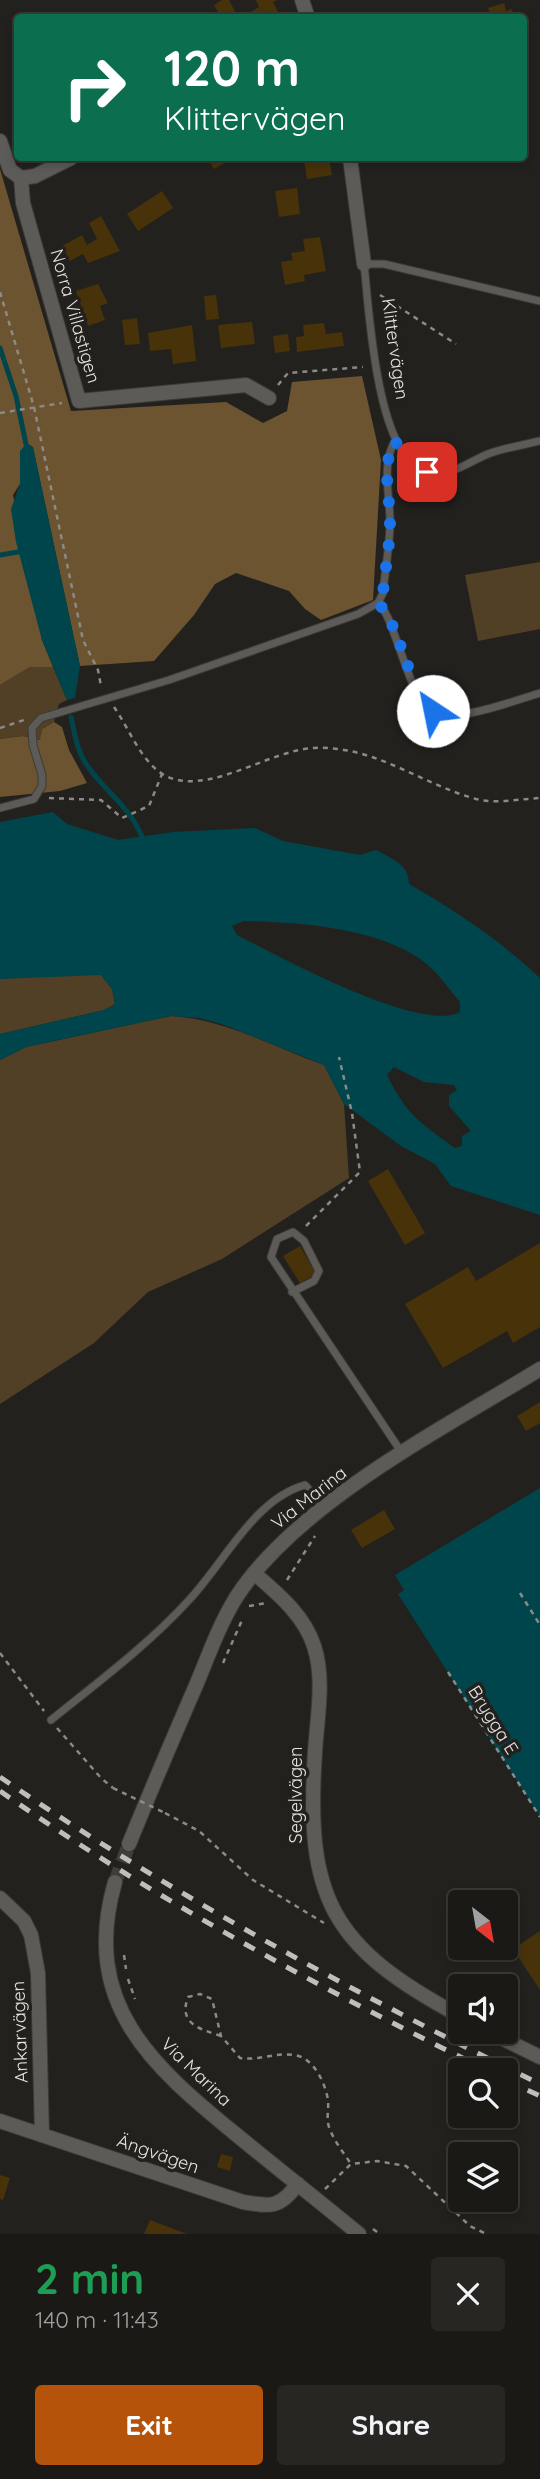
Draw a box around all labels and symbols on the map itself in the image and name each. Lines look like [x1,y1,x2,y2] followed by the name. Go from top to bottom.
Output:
[45,246,106,386] street label: Norra Villastigen
[377,297,414,401] street label: Klittervägen
[397,442,457,502] pin
[396,674,470,748] position arrow
[266,1461,351,1534] street label: Via Marina
[463,1681,524,1758] street label: Brygga E
[284,1747,307,1843] street label: Segelvägen
[448,1890,518,1960] north arrow
[6,1981,33,2083] street label: Ankarvägen
[156,2032,237,2111] street label: Via Marina
[114,2129,202,2178] street label: Ängvägen

